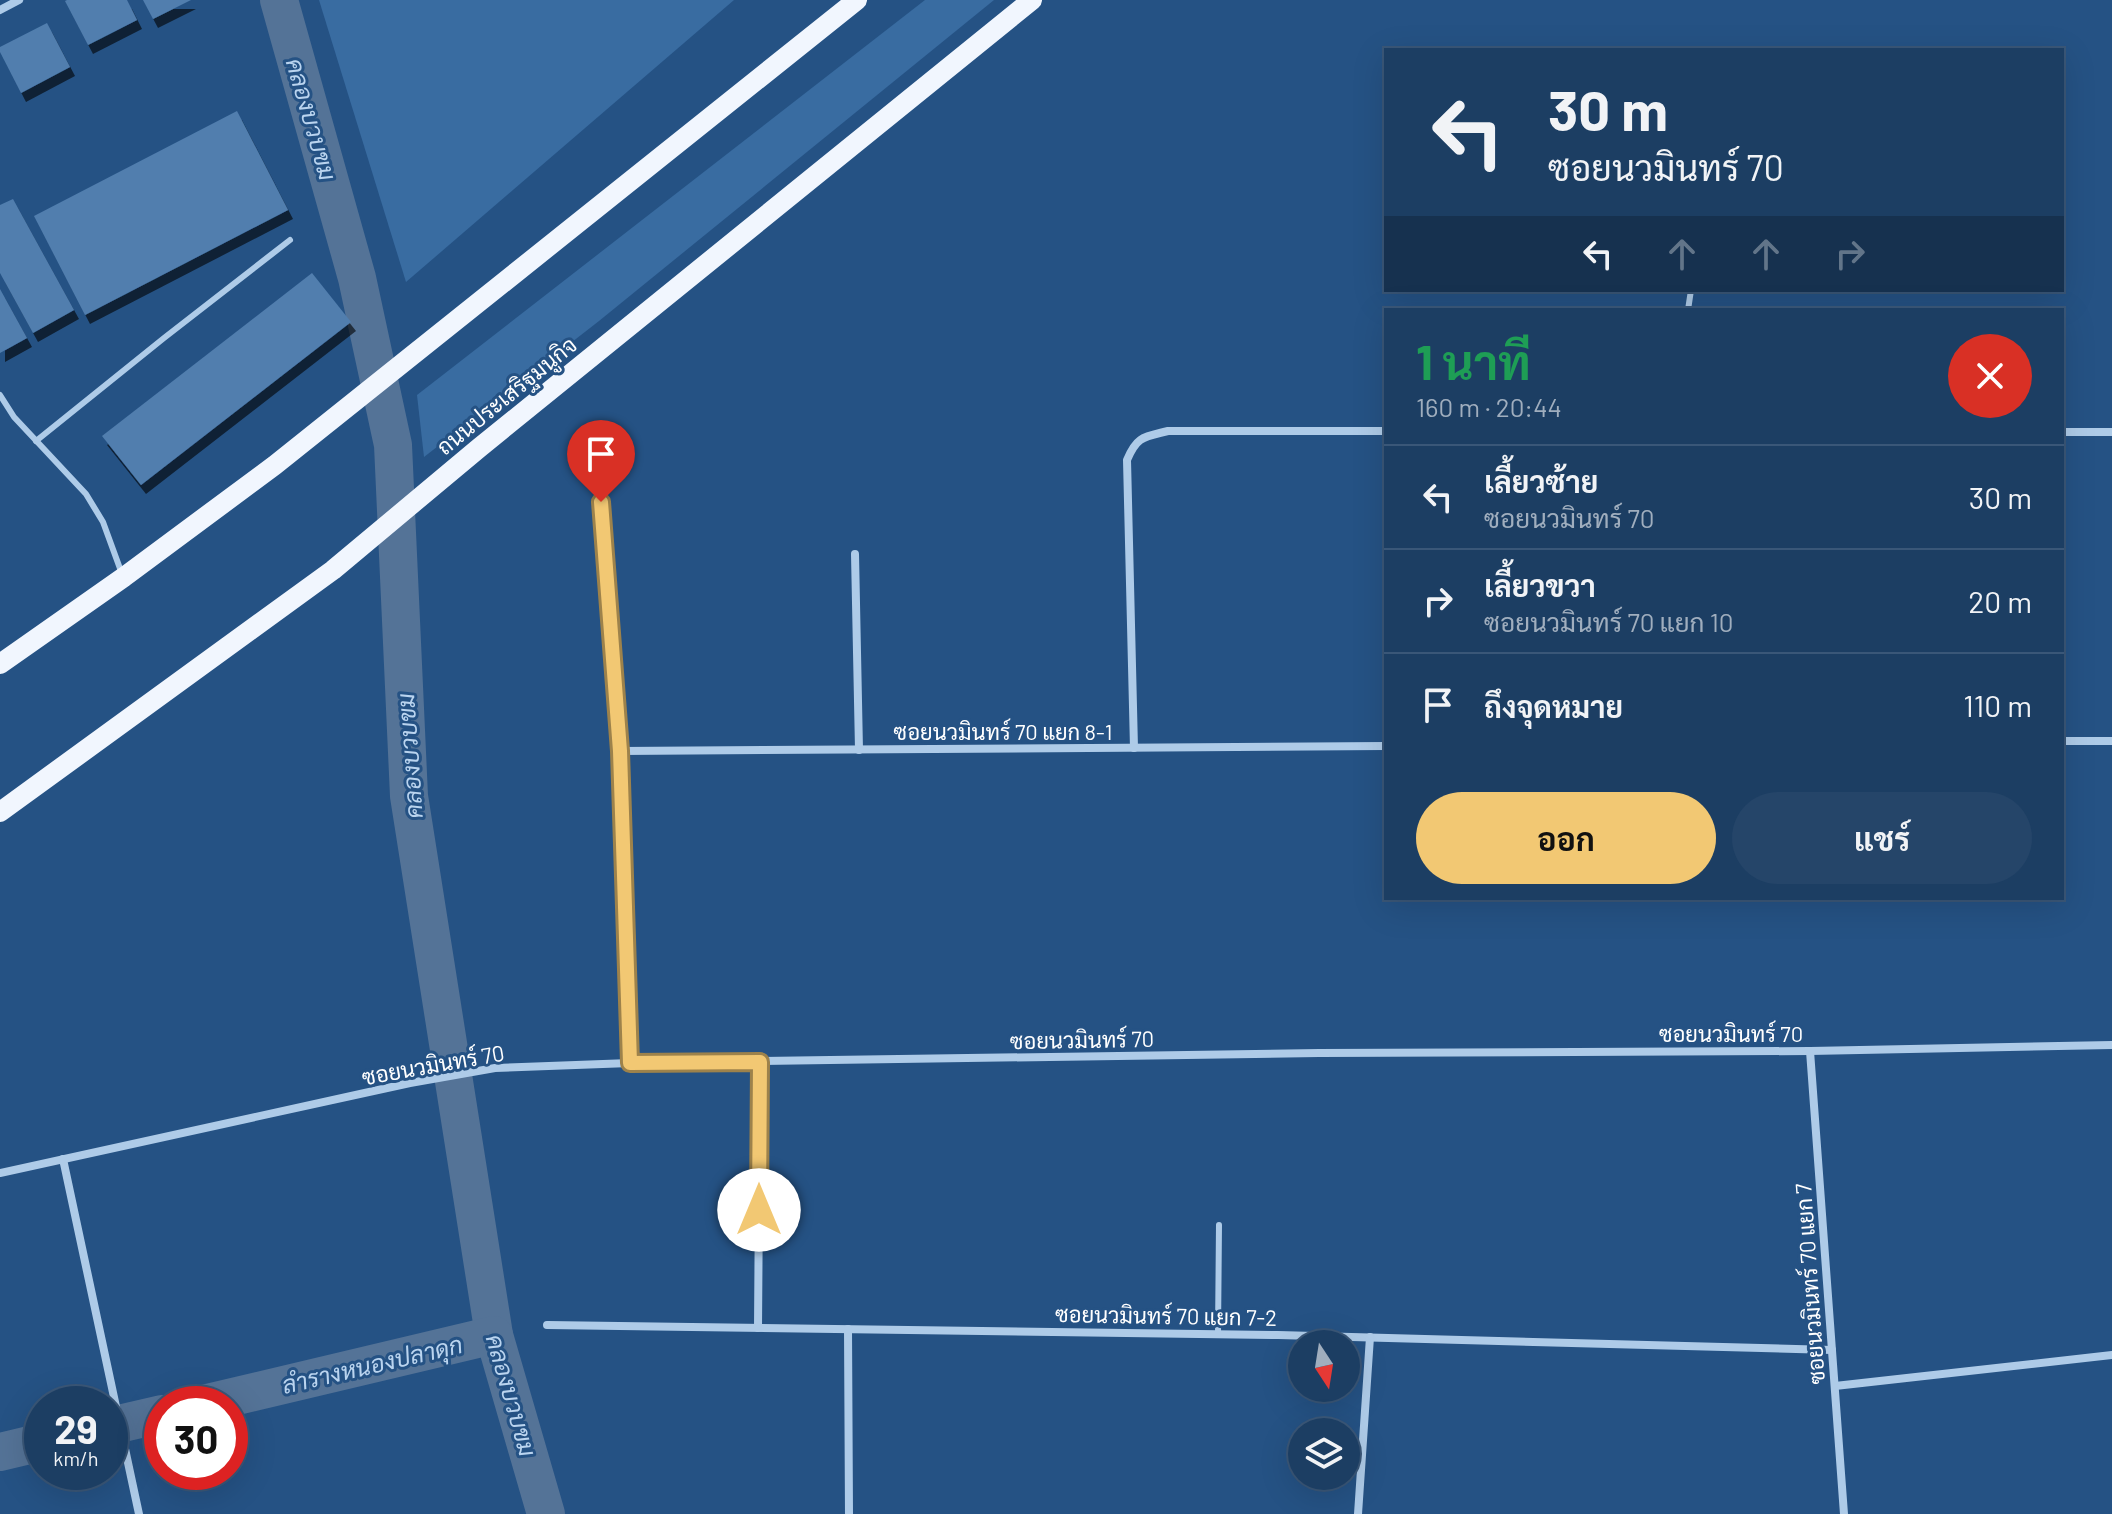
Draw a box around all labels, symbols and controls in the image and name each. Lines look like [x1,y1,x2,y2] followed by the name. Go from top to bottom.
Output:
[281,55,343,184] water label: คลองบวบขม
[1548,75,1668,142] text: 30 m
[1416,80,1520,184] icon: left
[1548,145,1784,188] text: ซอยนวมินทร์ 70
[1576,232,1620,276] icon: left
[1660,232,1704,276] icon: ahead
[1744,232,1788,276] icon: ahead
[1828,232,1872,276] icon: right
[431,331,584,462] street label: ถนนประเสริฐมนูกิจ
[1416,332,1531,390] text: 1 นาที
[1948,334,2032,418] button: close
[1416,391,1562,422] text: 160 m · 20:44
[567,420,635,502] pin
[579,432,623,476] icon: arrive
[1484,463,1598,499] text: เลี้ยวซ้าย
[1416,475,1460,519] icon: left
[1969,479,2032,515] text: 30 m
[1484,502,1654,533] text: ซอยนวมินทร์ 70
[1484,567,1596,603] text: เลี้ยวขวา
[1416,579,1460,623] icon: right
[1968,583,2032,619] text: 20 m
[1484,606,1734,637] text: ซอยนวมินทร์ 70 แยก 10
[1416,683,1460,727] icon: arrive
[1963,687,2032,723] text: 110 m
[1484,688,1623,724] text: ถึงจุดหมาย
[390,692,428,820] water label: คลองบวบขม
[894,718,1112,744] street label: ซอยนวมินทร์ 70 แยก 8-1
[1416,792,1716,884] button: ออก
[1732,792,2032,884] button: แชร์
[1659,1020,1803,1046] street label: ซอยนวมินทร์ 70
[1010,1025,1154,1053] street label: ซอยนวมินทร์ 70
[360,1039,506,1089] street label: ซอยนวมินทร์ 70
[717,1168,801,1252] position arrow
[1789,1183,1829,1385] street label: ซอยนวมินทร์ 70 แยก 7
[1055,1300,1277,1330] street label: ซอยนวมินทร์ 70 แยก 7-2
[279,1329,466,1402] water label: ลำรางหนองปลาดุก
[1288,1330,1360,1402] north arrow
[1288,1330,1360,1490] map controls
[481,1331,543,1460] water label: คลองบวบขม
[144,1386,248,1490] speed limit sign: 30
[54,1404,98,1452] text: 29
[1288,1418,1360,1490] button: layers
[53,1446,99,1470] text: km/h

